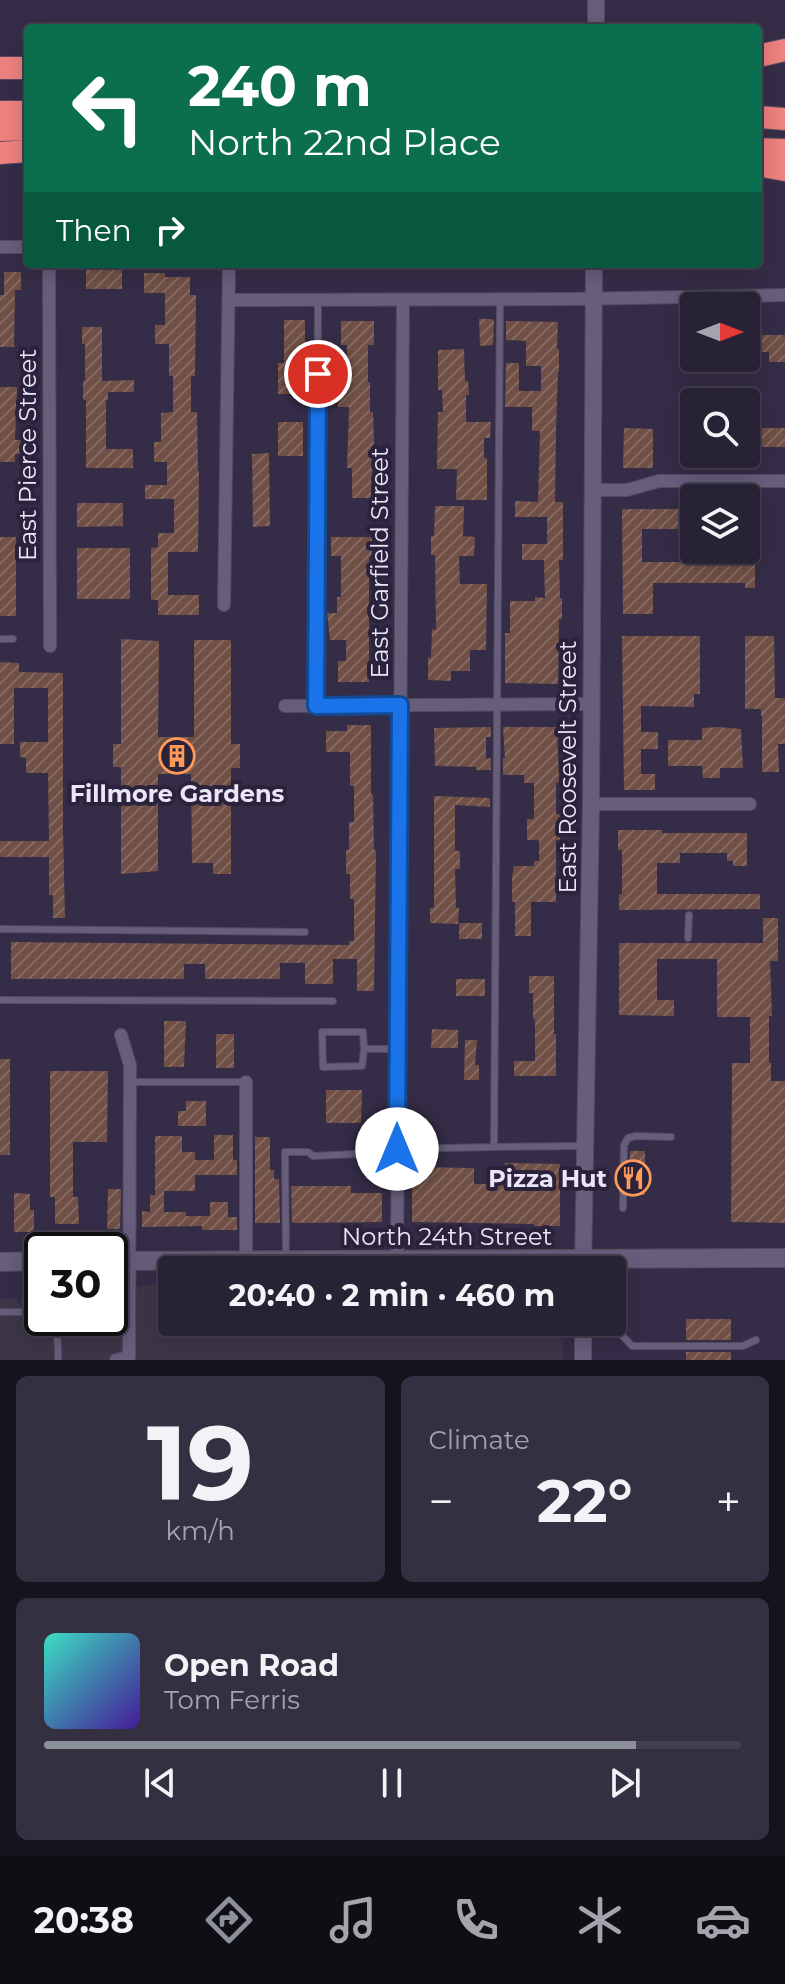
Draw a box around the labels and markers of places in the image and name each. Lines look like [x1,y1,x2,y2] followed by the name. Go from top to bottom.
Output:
[284,340,352,408] pin
[158,737,196,775] building icon: Fillmore Gardens
[70,779,285,808] place label: Fillmore Gardens
[614,1159,652,1197] restaurant icon: Pizza Hut
[488,1164,608,1193] place label: Pizza Hut

